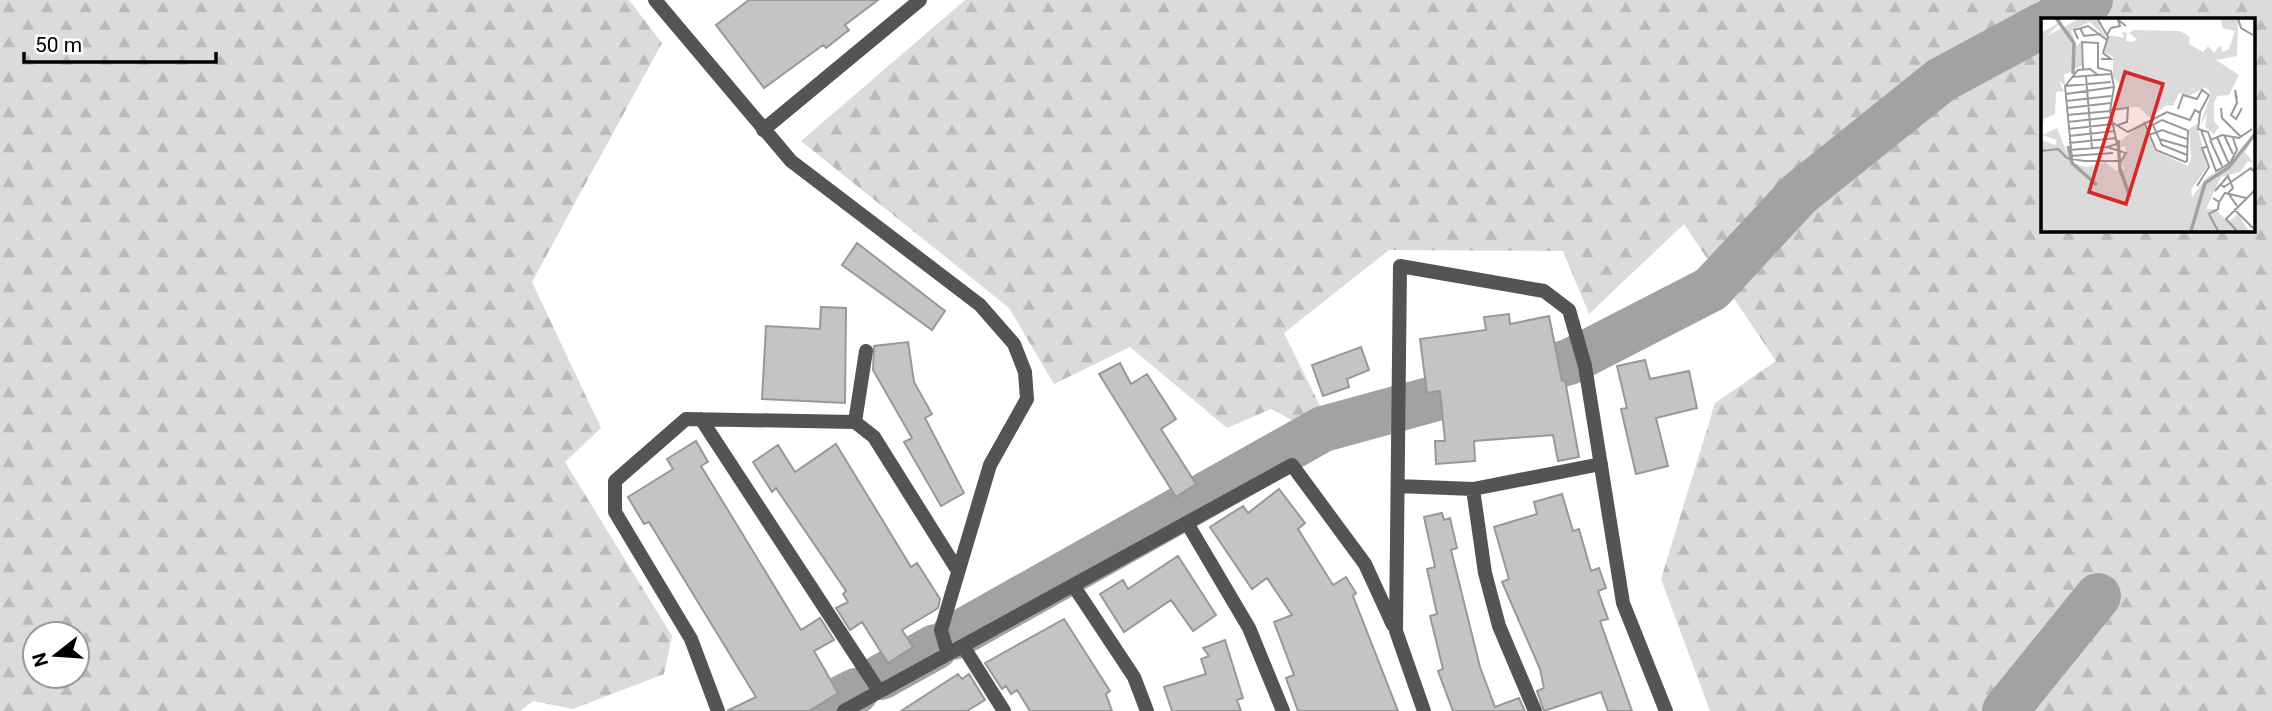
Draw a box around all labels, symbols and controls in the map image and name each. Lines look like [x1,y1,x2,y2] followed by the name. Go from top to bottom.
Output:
[2041,18,2254,231] inset map
[24,21,217,65] scale bar
[35,33,82,57] text: 50 m
[21,620,91,690] north arrow
[27,650,53,670] text: N

